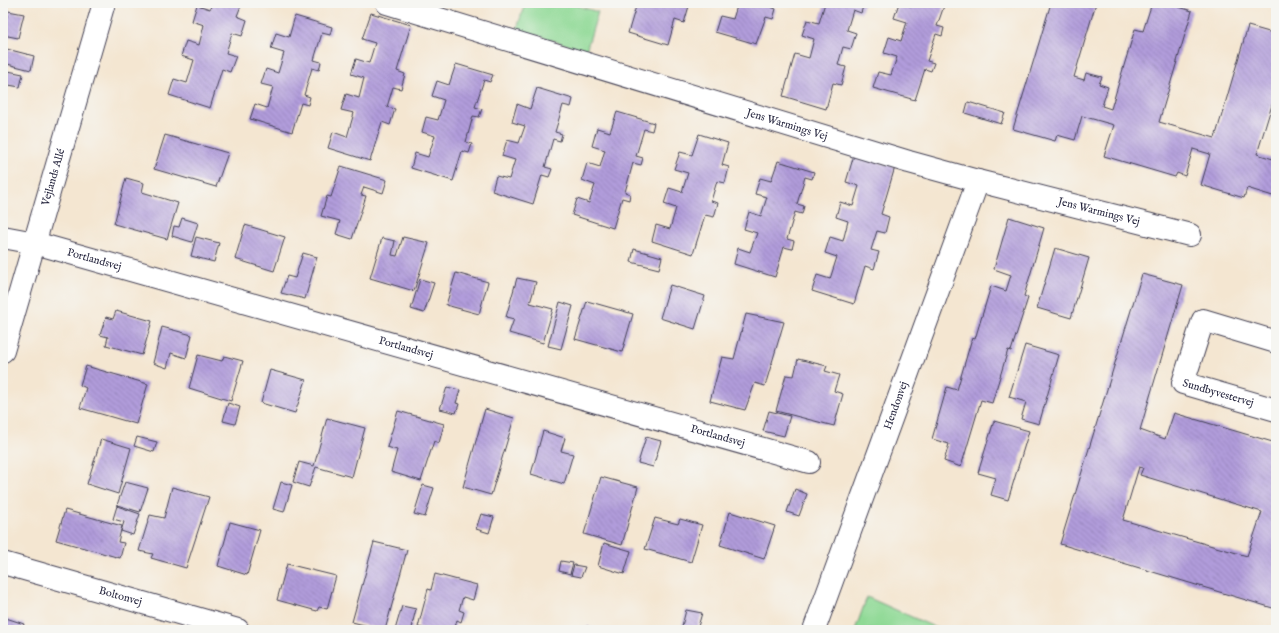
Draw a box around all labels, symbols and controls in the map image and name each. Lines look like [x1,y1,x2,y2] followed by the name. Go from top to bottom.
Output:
[743,105,829,144] street label: Jens Warmings Vej
[38,147,68,208] street label: Vejlands Allé
[1055,194,1141,229] street label: Jens Warmings Vej
[65,245,123,274] street label: Portlandsvej
[377,334,435,362] street label: Portlandsvej
[1181,376,1255,410] street label: Sundbyvestervej
[881,379,911,432] street label: Hendonvej
[689,422,746,450] street label: Portlandsvej
[97,584,143,609] street label: Boltonvej

